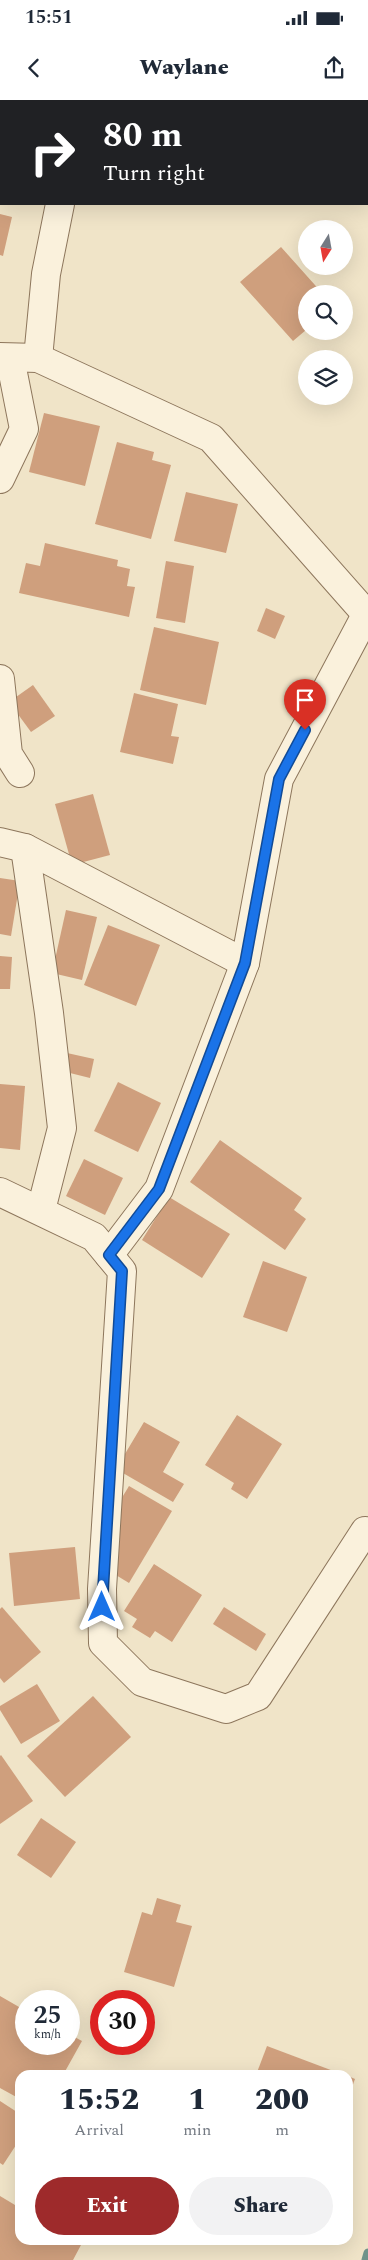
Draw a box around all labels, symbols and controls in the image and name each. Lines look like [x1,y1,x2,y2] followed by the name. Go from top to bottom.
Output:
[25,3,73,32] text: 15:51
[139,51,229,84] text: Waylane
[20,54,48,82] icon: back
[320,54,348,82] icon: share
[103,109,183,162] text: 80 m
[20,120,85,185] icon: right
[103,157,205,190] text: Turn right
[298,220,352,275] north arrow
[298,220,353,405] map controls
[298,285,353,340] button: search
[298,350,353,405] button: layers
[284,679,326,730] pin
[291,686,319,714] icon: arrive
[75,1580,127,1632] position arrow
[90,1990,155,2055] speed limit sign: 30
[33,1997,62,2035] text: 25
[34,2025,61,2044] text: km/h
[59,2077,139,2123] text: 15:52
[188,2077,206,2123] text: 1
[255,2077,309,2123] text: 200
[74,2118,124,2142] text: Arrival
[183,2118,211,2142] text: min
[275,2118,289,2142] text: m
[35,2177,179,2235] button: Exit
[189,2177,333,2235] button: Share

